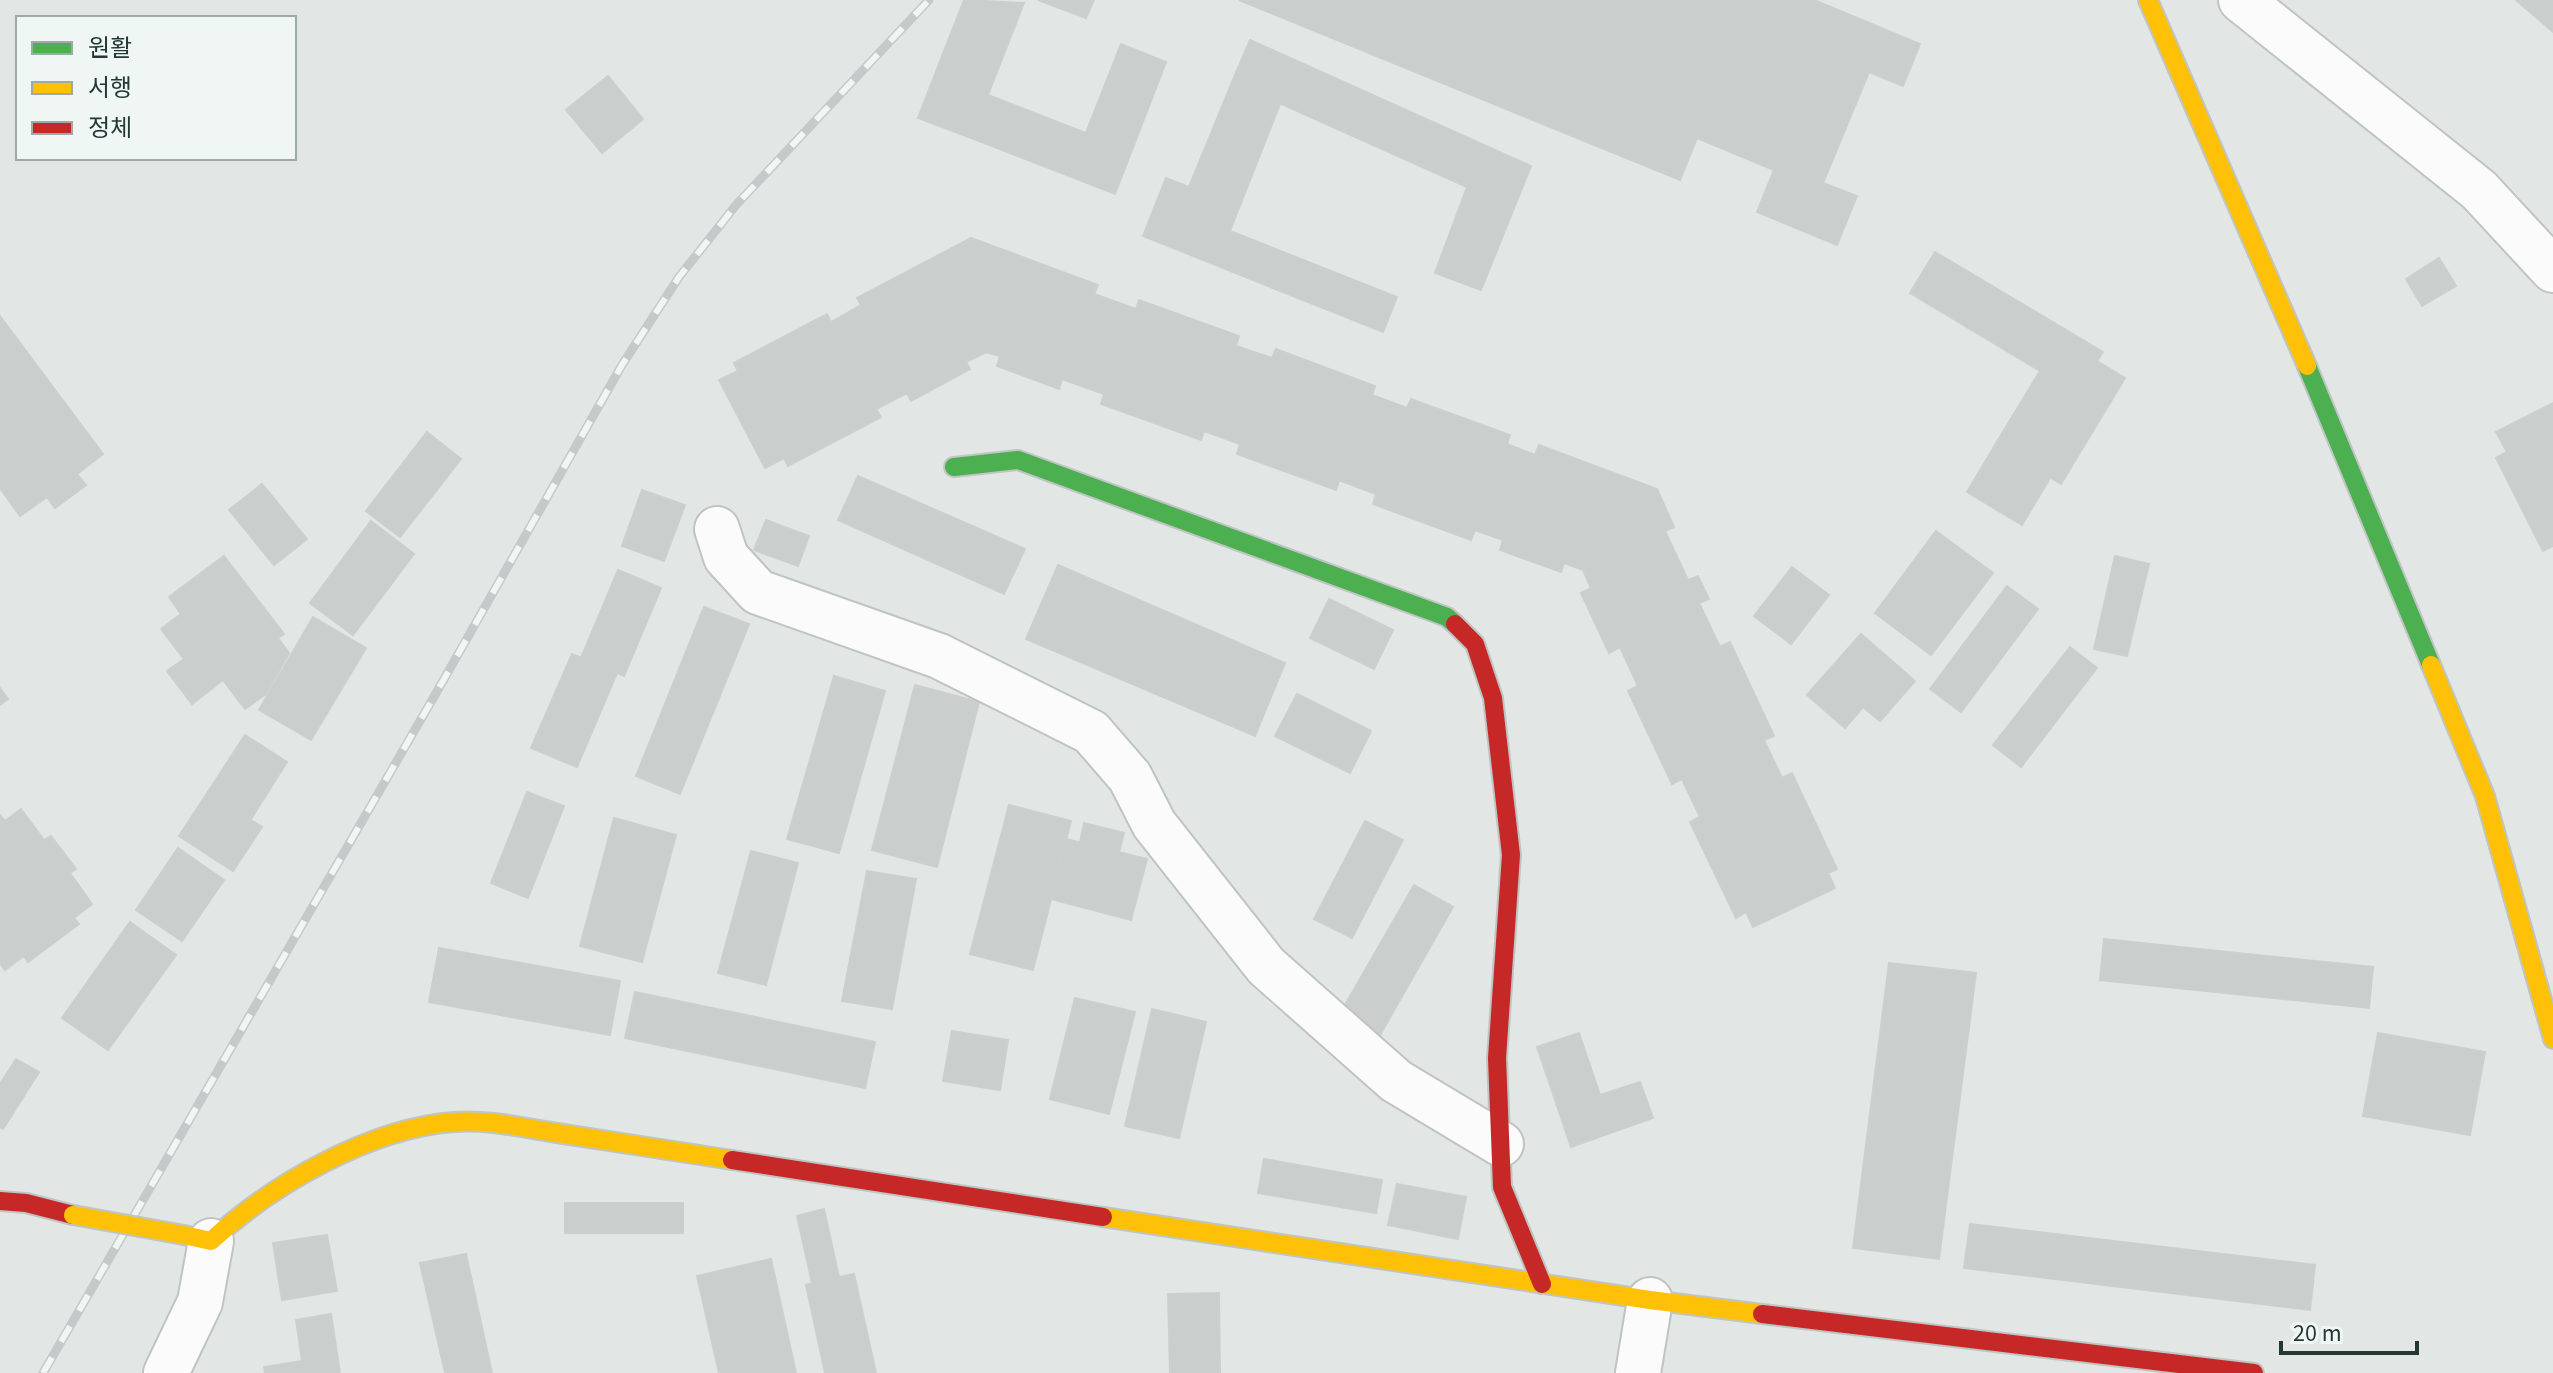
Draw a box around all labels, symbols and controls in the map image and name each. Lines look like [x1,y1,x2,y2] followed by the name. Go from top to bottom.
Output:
[16,16,296,160] legend
[88,31,132,66] text: 원활
[88,71,132,106] text: 서행
[88,111,132,146] text: 정체
[2281,1305,2417,1355] scale bar
[2293,1316,2342,1351] text: 20 m

